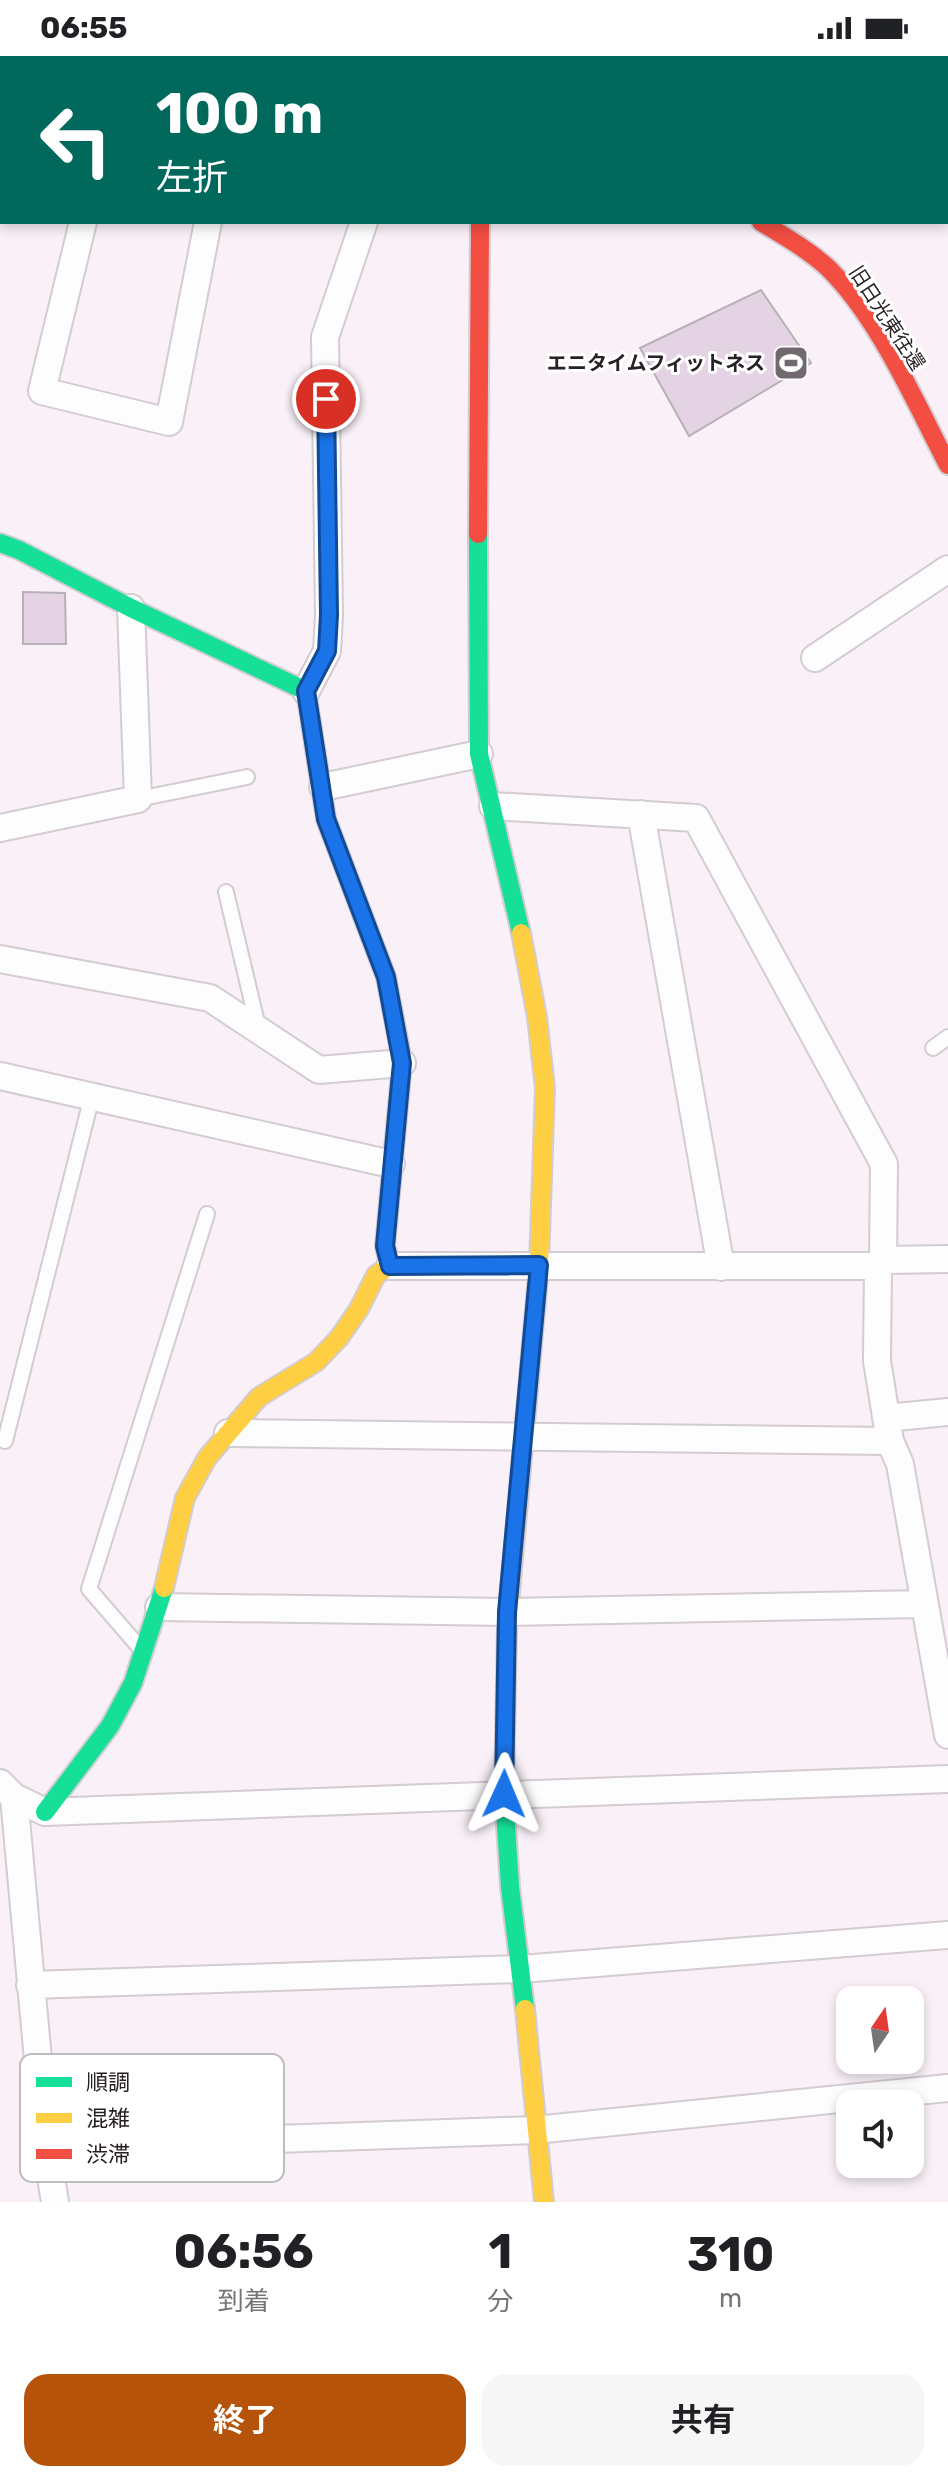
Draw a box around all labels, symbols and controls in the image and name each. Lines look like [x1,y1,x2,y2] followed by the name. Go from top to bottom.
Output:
[40,10,127,46] text: 06:55
[156,81,323,147] text: 100 m
[24,88,128,192] icon: left
[156,156,228,199] text: 左折
[844,261,930,375] street label: 旧日光東往還
[772,344,810,382] sports icon: エニタイムフィットネス
[547,351,765,375] place label: エニタイムフィットネス
[292,365,360,433] pin
[304,377,348,421] icon: arrive
[462,1752,546,1836] position arrow
[836,1986,924,2074] north arrow
[836,1986,924,2178] map controls
[20,2054,284,2182] legend
[86,2069,130,2096] text: 順調
[836,2090,924,2178] button: sound
[86,2105,130,2132] text: 混雑
[86,2141,130,2168] text: 渋滞
[174,2223,314,2280] text: 06:56
[488,2223,512,2280] text: 1
[687,2226,774,2283] text: 310
[719,2283,742,2314] text: m
[218,2286,270,2317] text: 到着
[487,2286,513,2317] text: 分
[24,2374,466,2466] button: 終了
[482,2374,924,2466] button: 共有

